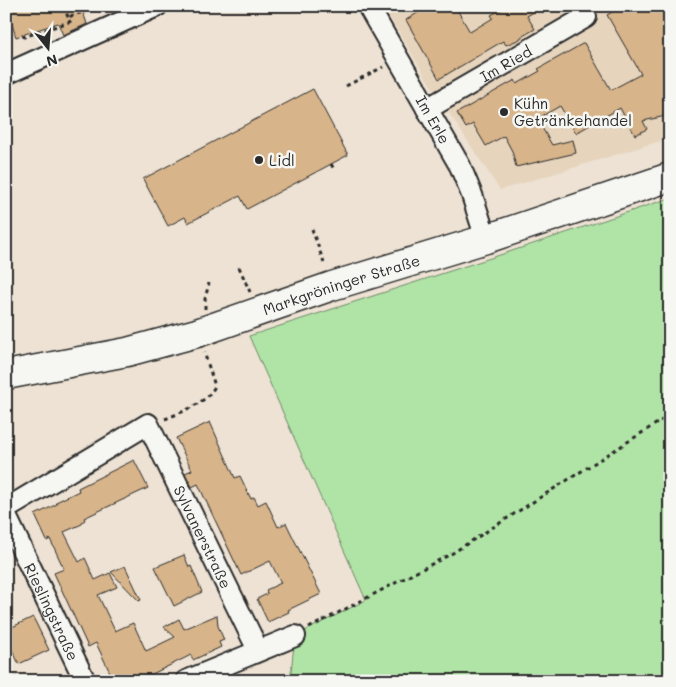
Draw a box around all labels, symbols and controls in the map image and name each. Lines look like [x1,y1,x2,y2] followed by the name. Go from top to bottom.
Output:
[22,22,72,72] north arrow
[476,41,535,86] street label: Im Ried
[44,50,60,72] text: N
[412,92,455,147] street label: Im Erle
[514,93,632,130] place label: Kühn Getränkehandel
[498,106,510,118] marker: Kühn Getränkehandel
[269,150,295,170] place label: Lidl
[253,154,265,166] marker: Lidl
[260,250,422,319] street label: Markgröninger Straße
[169,482,236,592] street label: Sylvanerstraße
[20,560,84,664] street label: Rieslingstraße

